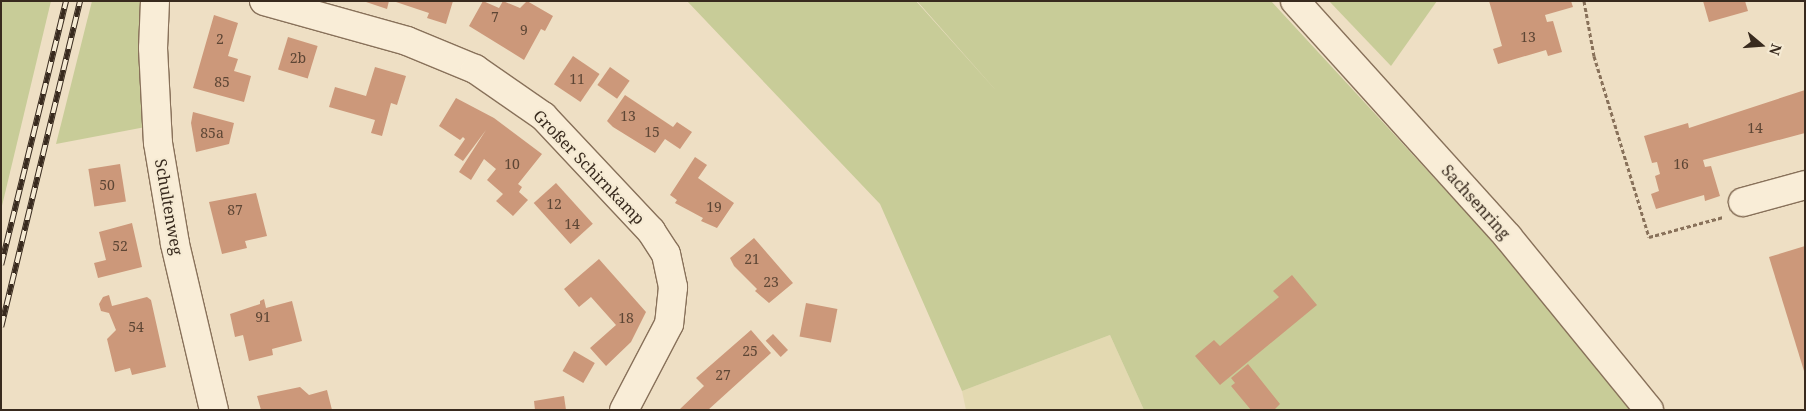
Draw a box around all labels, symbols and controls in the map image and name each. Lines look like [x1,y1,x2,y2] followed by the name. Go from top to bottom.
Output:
[491,9,499,25] house number: 7
[1736,20,1786,70] north arrow
[520,22,528,38] house number: 9
[1520,29,1536,45] house number: 13
[216,31,224,47] house number: 2
[1765,42,1786,58] text: N
[290,50,306,66] house number: 2b
[569,71,585,87] house number: 11
[214,74,230,90] house number: 85
[529,106,649,228] street label: Großer Schirnkamp
[620,108,636,124] house number: 13
[1747,120,1763,136] house number: 14
[644,124,660,140] house number: 15
[200,125,224,141] house number: 85a
[504,156,520,172] house number: 10
[1673,156,1689,172] house number: 16
[151,157,187,257] street label: Schultenweg
[1438,161,1514,243] street label: Sachsenring
[99,177,115,193] house number: 50
[546,196,562,212] house number: 12
[706,199,722,215] house number: 19
[227,202,243,218] house number: 87
[564,216,580,232] house number: 14
[112,238,128,254] house number: 52
[744,251,760,267] house number: 21
[763,274,779,290] house number: 23
[255,309,271,325] house number: 91
[618,310,634,326] house number: 18
[128,319,144,335] house number: 54
[742,343,758,359] house number: 25
[715,367,731,383] house number: 27

